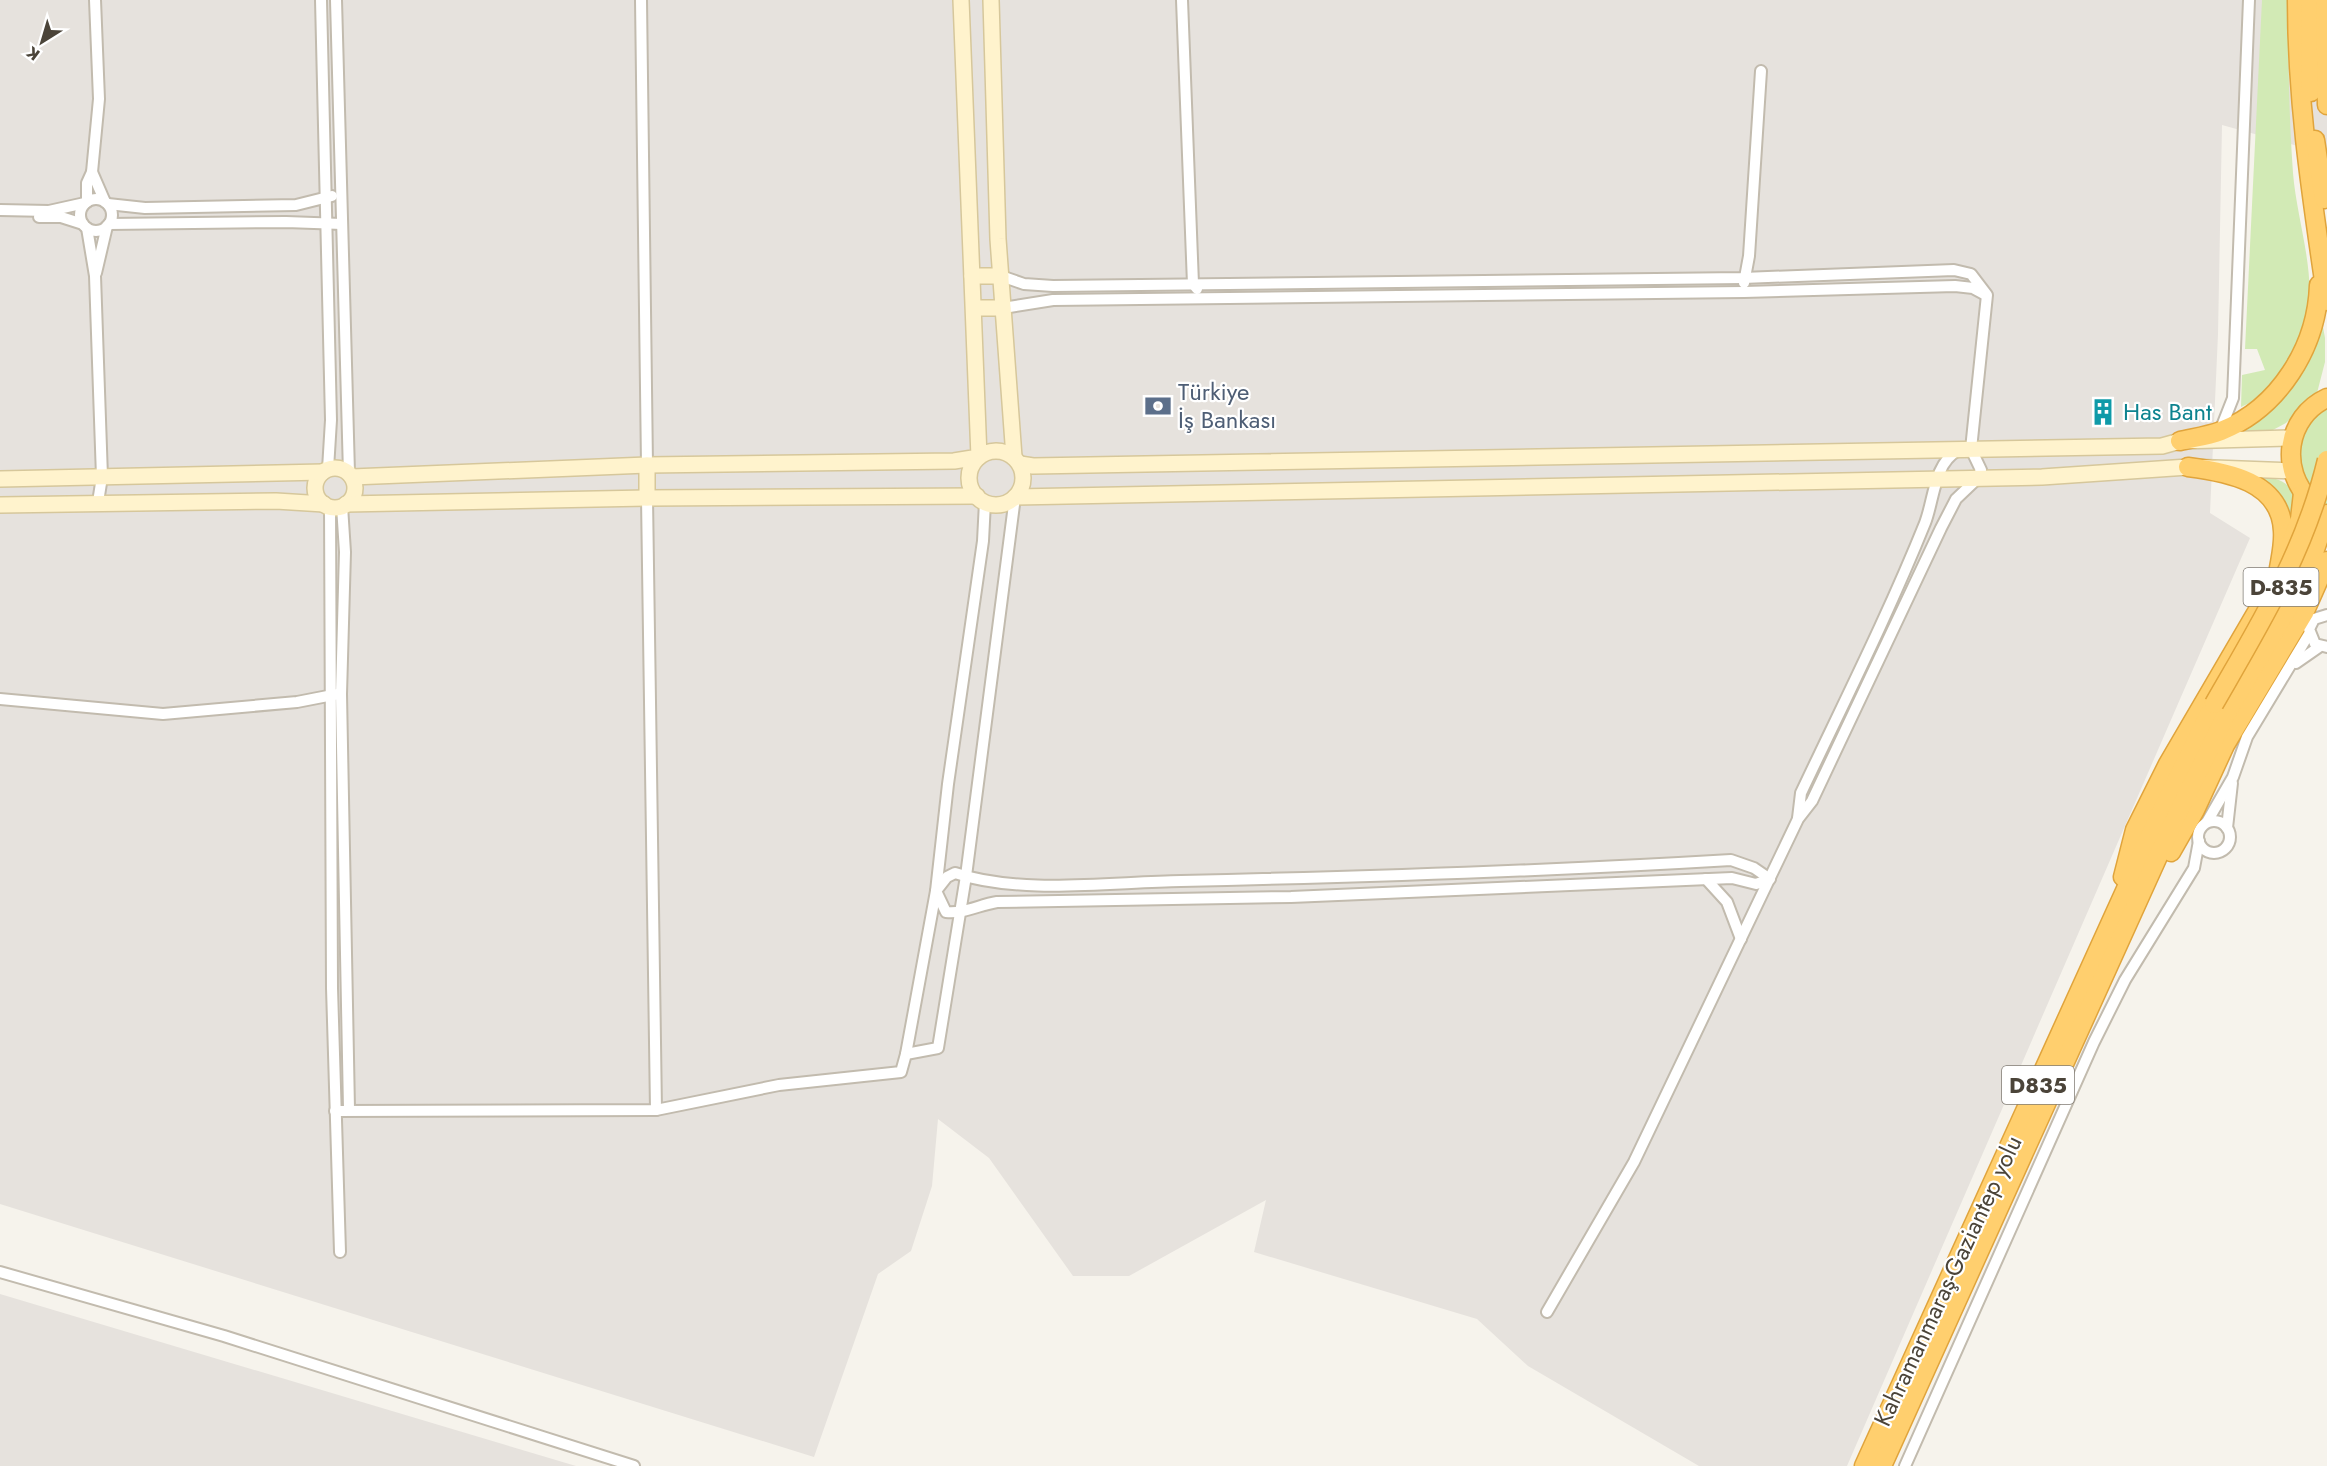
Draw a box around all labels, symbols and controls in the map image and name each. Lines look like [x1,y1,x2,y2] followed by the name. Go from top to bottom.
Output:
[12,12,72,72] north arrow
[21,41,45,66] text: K
[1178,374,1276,437] place label: Türkiye İş Bankası
[1143,391,1173,421] bank icon: Türkiye İş Bankası
[2123,394,2212,429] place label: Has Bant
[2088,397,2118,427] building icon: Has Bant
[2244,568,2318,606] road number: D-835
[2002,1066,2074,1104] road number: D835
[1865,1130,2030,1432] street label: Kahramanmaraş-Gaziantep yolu

